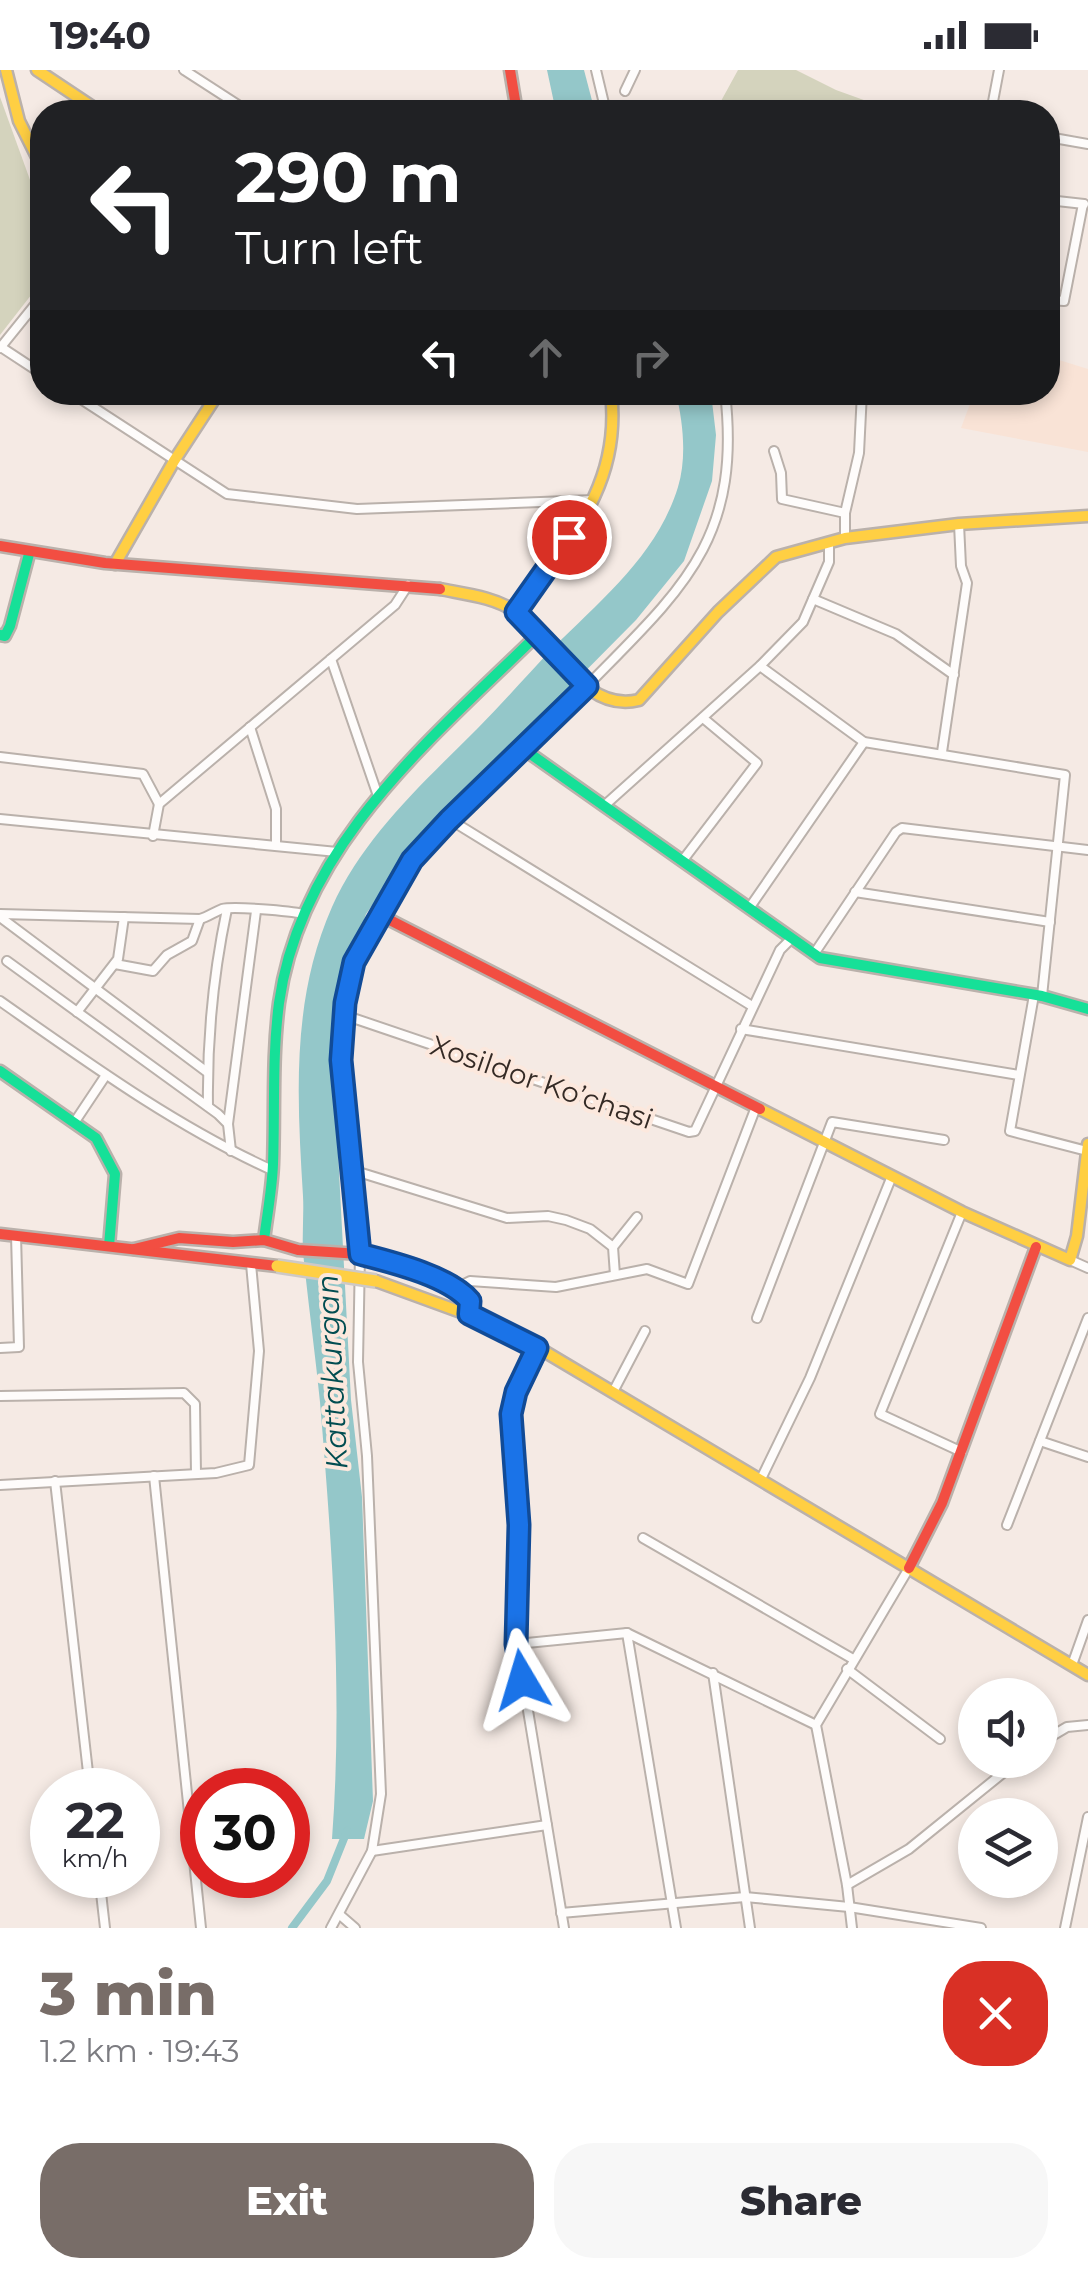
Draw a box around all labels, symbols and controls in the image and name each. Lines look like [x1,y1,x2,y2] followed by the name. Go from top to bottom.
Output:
[50,12,151,59] text: 19:40
[235,134,462,220] text: 290 m
[70,140,200,270] icon: left
[235,220,423,275] text: Turn left
[413,330,468,385] icon: left
[518,330,573,385] icon: ahead
[623,330,678,385] icon: right
[527,495,612,580] pin
[542,510,597,565] icon: arrive
[426,1028,658,1136] street label: Xosildor Ko’chasi
[308,1274,356,1470] water label: Kattakurgan
[470,1628,574,1732] position arrow
[958,1678,1058,1898] map controls
[958,1678,1058,1778] button: sound
[180,1768,310,1898] speed limit sign: 30
[66,1790,125,1851] text: 22
[958,1798,1058,1898] button: layers
[62,1843,128,1873] text: km/h
[40,1957,217,2030] text: 3 min
[943,1961,1048,2066] button: close
[40,2031,239,2070] text: 1.2 km · 19:43
[40,2143,534,2258] button: Exit
[554,2143,1048,2258] button: Share

